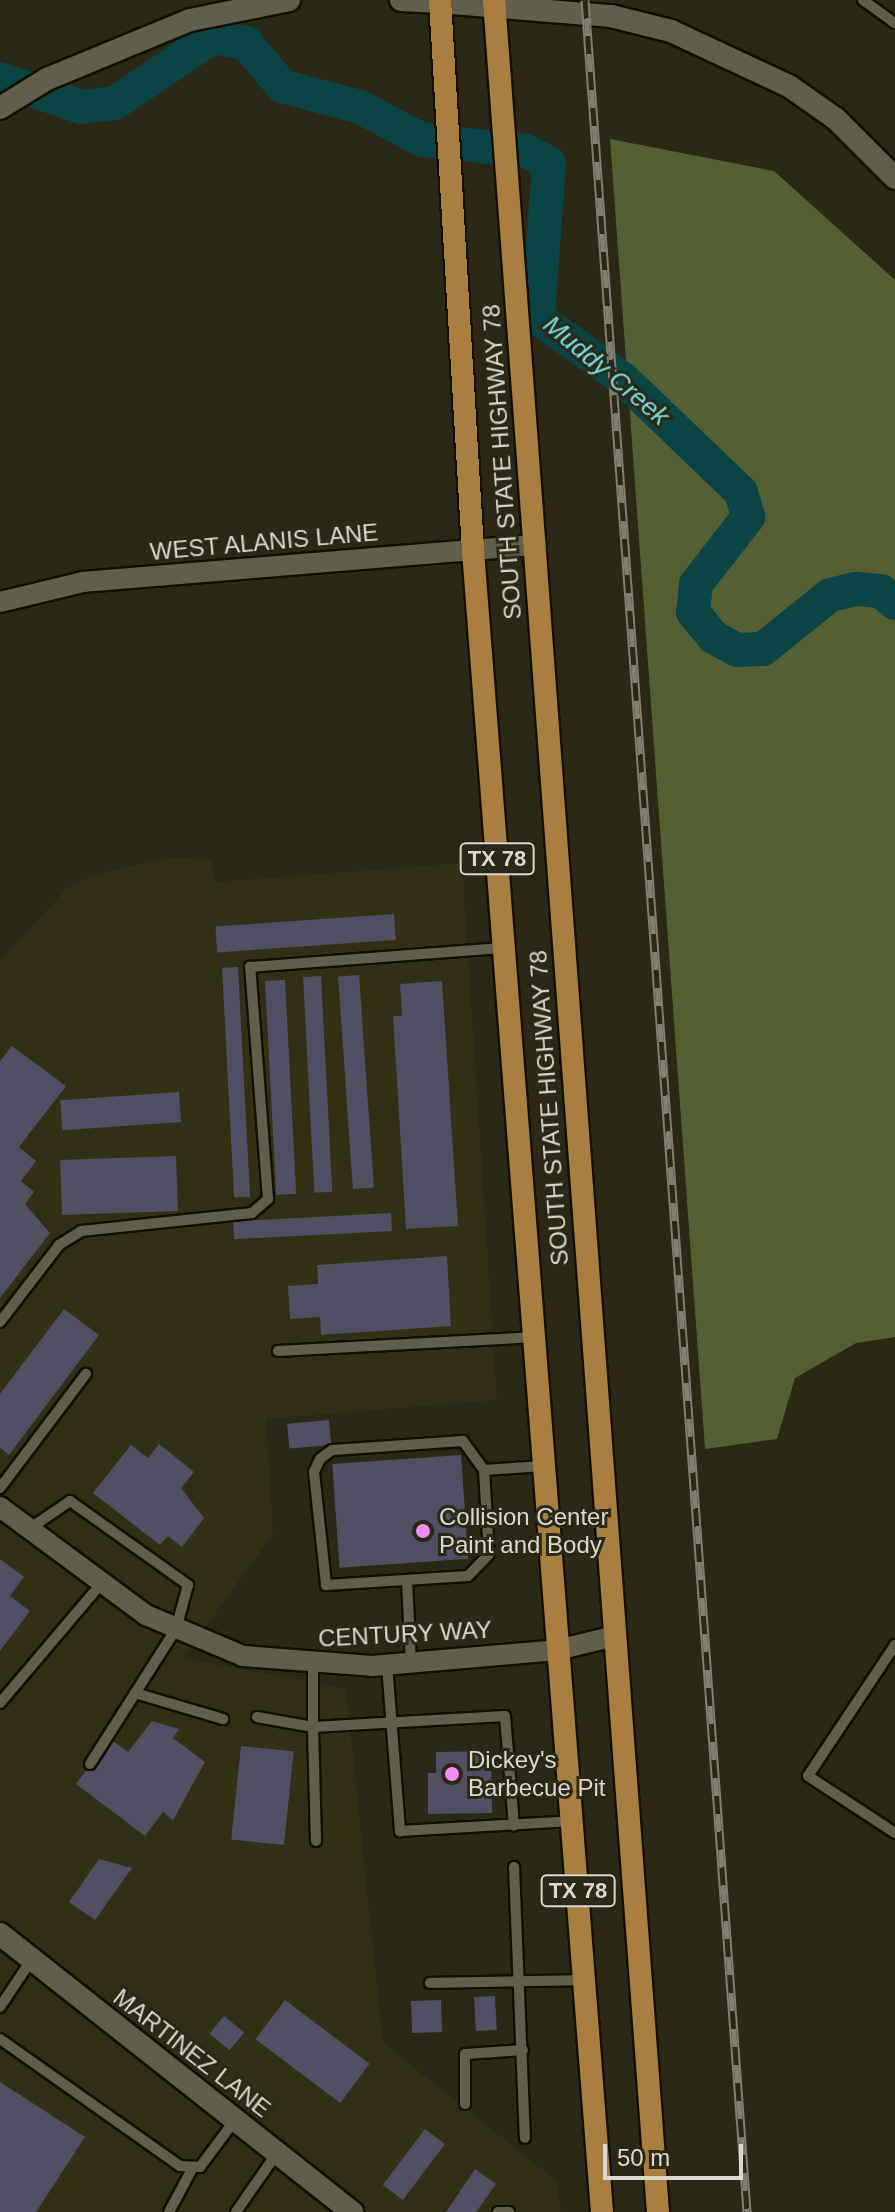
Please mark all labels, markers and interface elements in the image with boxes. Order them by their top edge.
street label: SOUTH STATE HIGHWAY 78 [477,303,527,621]
water label: Muddy Creek [537,309,675,433]
street label: WEST ALANIS LANE [148,518,380,566]
road number: TX 78 [459,841,535,877]
street label: SOUTH STATE HIGHWAY 78 [524,949,574,1267]
place label: Collision Center Paint and Body [439,1503,608,1559]
marker: Collision Center Paint and Body [414,1522,432,1540]
street label: CENTURY WAY [317,1615,493,1653]
place label: Dickey's Barbecue Pit [468,1746,605,1802]
marker: Dickey's Barbecue Pit [443,1765,461,1783]
road number: TX 78 [540,1873,616,1909]
street label: MARTINEZ LANE [108,1983,276,2123]
scale bar [607,2128,747,2178]
text: 50 m [617,2144,670,2171]

